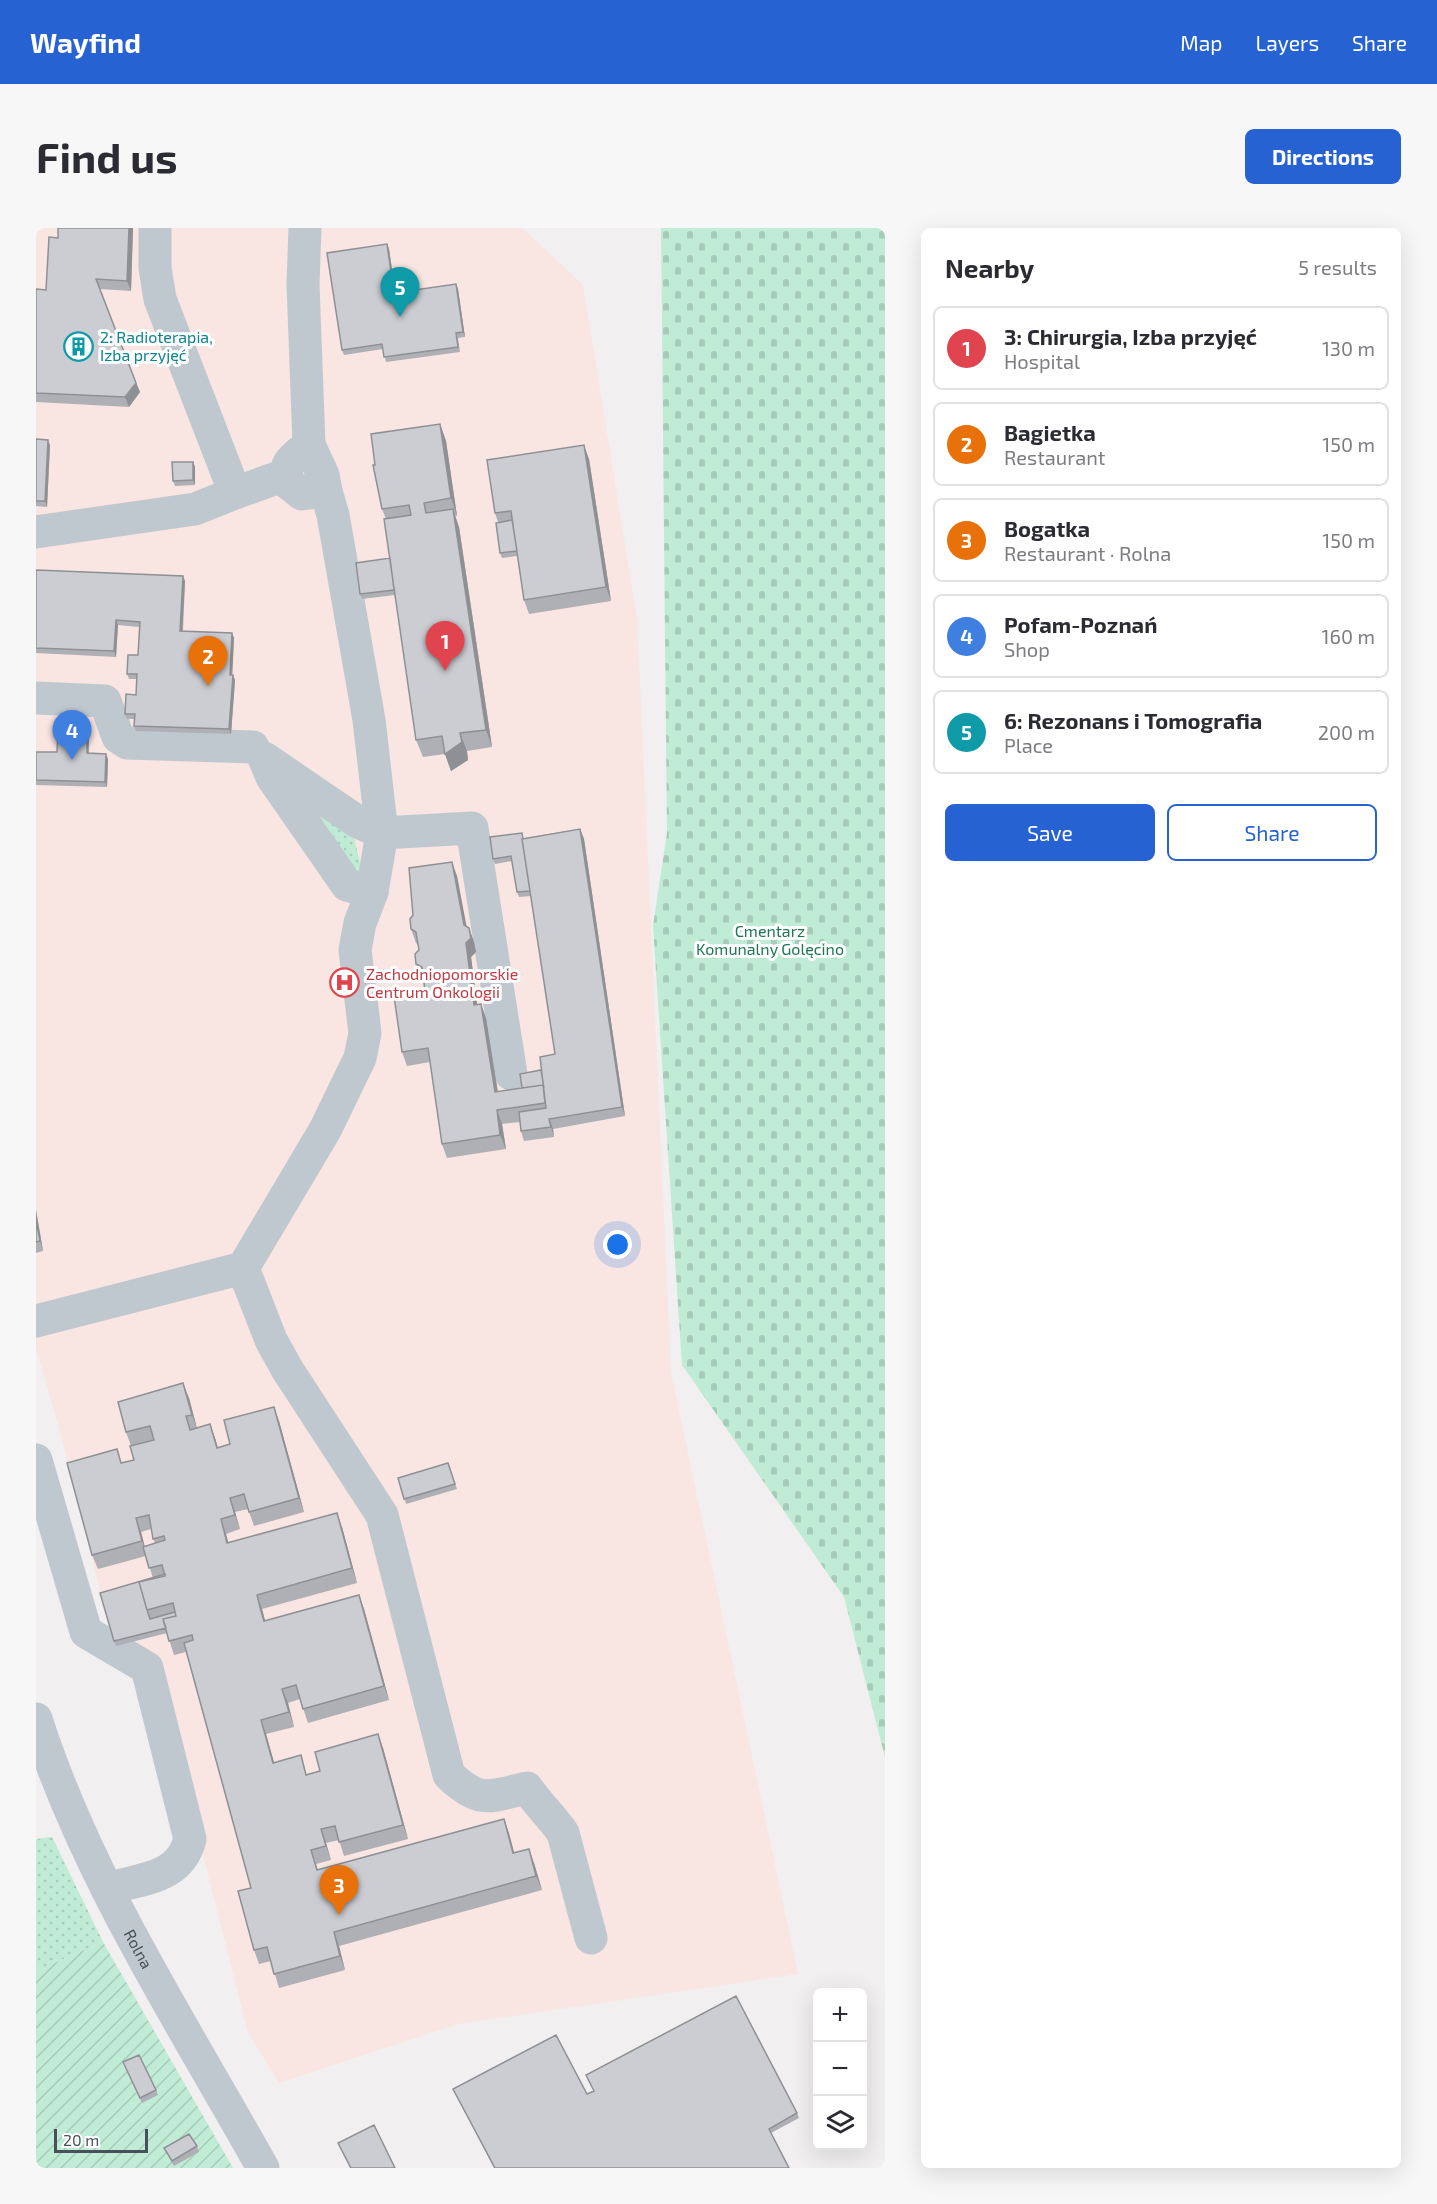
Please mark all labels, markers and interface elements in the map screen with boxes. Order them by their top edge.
text: Wayfind [30,25,141,59]
text: Map [1180,30,1222,55]
text: Layers [1255,30,1319,55]
text: Share [1352,30,1407,55]
button: Directions [1245,129,1401,184]
text: Find us [36,131,178,181]
text: Nearby [945,252,1034,283]
text: 5 results [1298,255,1377,279]
pin: 5 [380,268,420,317]
text: 3: Chirurgia, Izba przyjęć [1004,323,1257,349]
place label: 2: Radioterapia, Izba przyjęć [100,327,213,365]
building icon: 2: Radioterapia, Izba przyjęć [63,330,95,362]
text: 1 [962,336,971,360]
text: 130 m [1322,336,1375,360]
text: Hospital [1004,349,1080,373]
text: Bagietka [1004,419,1096,445]
text: 2 [961,432,972,456]
text: 150 m [1322,432,1375,456]
text: Restaurant [1004,445,1105,469]
text: Bogatka [1004,515,1090,541]
text: 3 [961,528,972,552]
text: 150 m [1322,528,1375,552]
text: Restaurant · Rolna [1004,541,1171,565]
text: Pofam-Poznań [1004,611,1157,637]
pin: 1 [426,622,464,671]
text: 4 [960,624,973,648]
text: 160 m [1322,624,1375,648]
pin: 2 [188,636,228,686]
text: Shop [1004,637,1050,661]
text: 6: Rezonans i Tomografia [1004,707,1262,733]
pin: 4 [52,710,92,760]
text: 5 [961,720,972,744]
text: 200 m [1318,720,1375,744]
text: Place [1004,733,1053,757]
button: Save [945,804,1155,861]
button: Share [1167,804,1377,861]
park label: Cmentarz Komunalny Golęcino [696,921,844,958]
place label: Zachodniopomorskie Centrum Onkologii [366,964,518,1001]
hospital icon: Zachodniopomorskie Centrum Onkologii [329,967,361,999]
your location [603,1230,632,1259]
pin: 3 [320,1866,358,1915]
street label: Rolna [121,1926,157,1972]
map controls [813,1988,867,2150]
button: + [813,1988,867,2042]
button: − [813,2042,867,2096]
button: layers [813,2096,867,2150]
scale bar [54,2126,148,2154]
text: 20 m [63,2130,99,2149]

